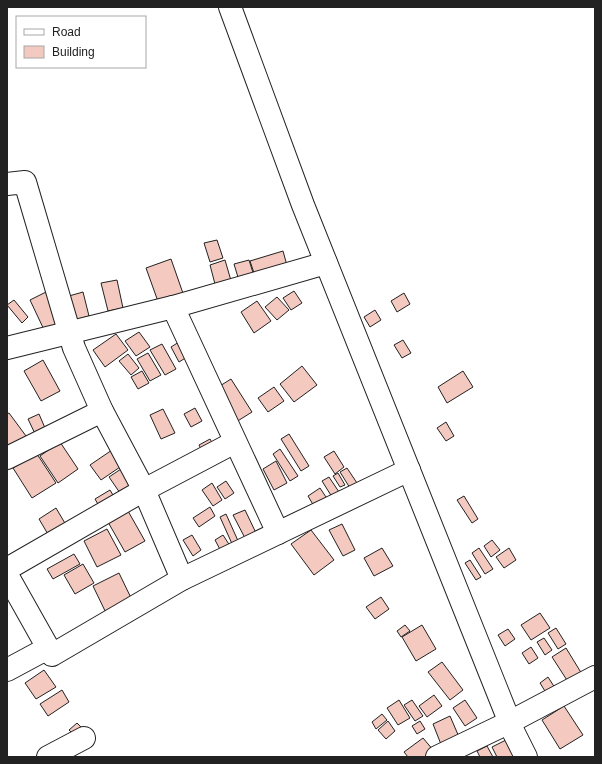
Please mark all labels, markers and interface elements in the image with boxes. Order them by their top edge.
legend [16,16,146,68]
text: Road [52,25,81,39]
text: Building [52,45,95,59]

